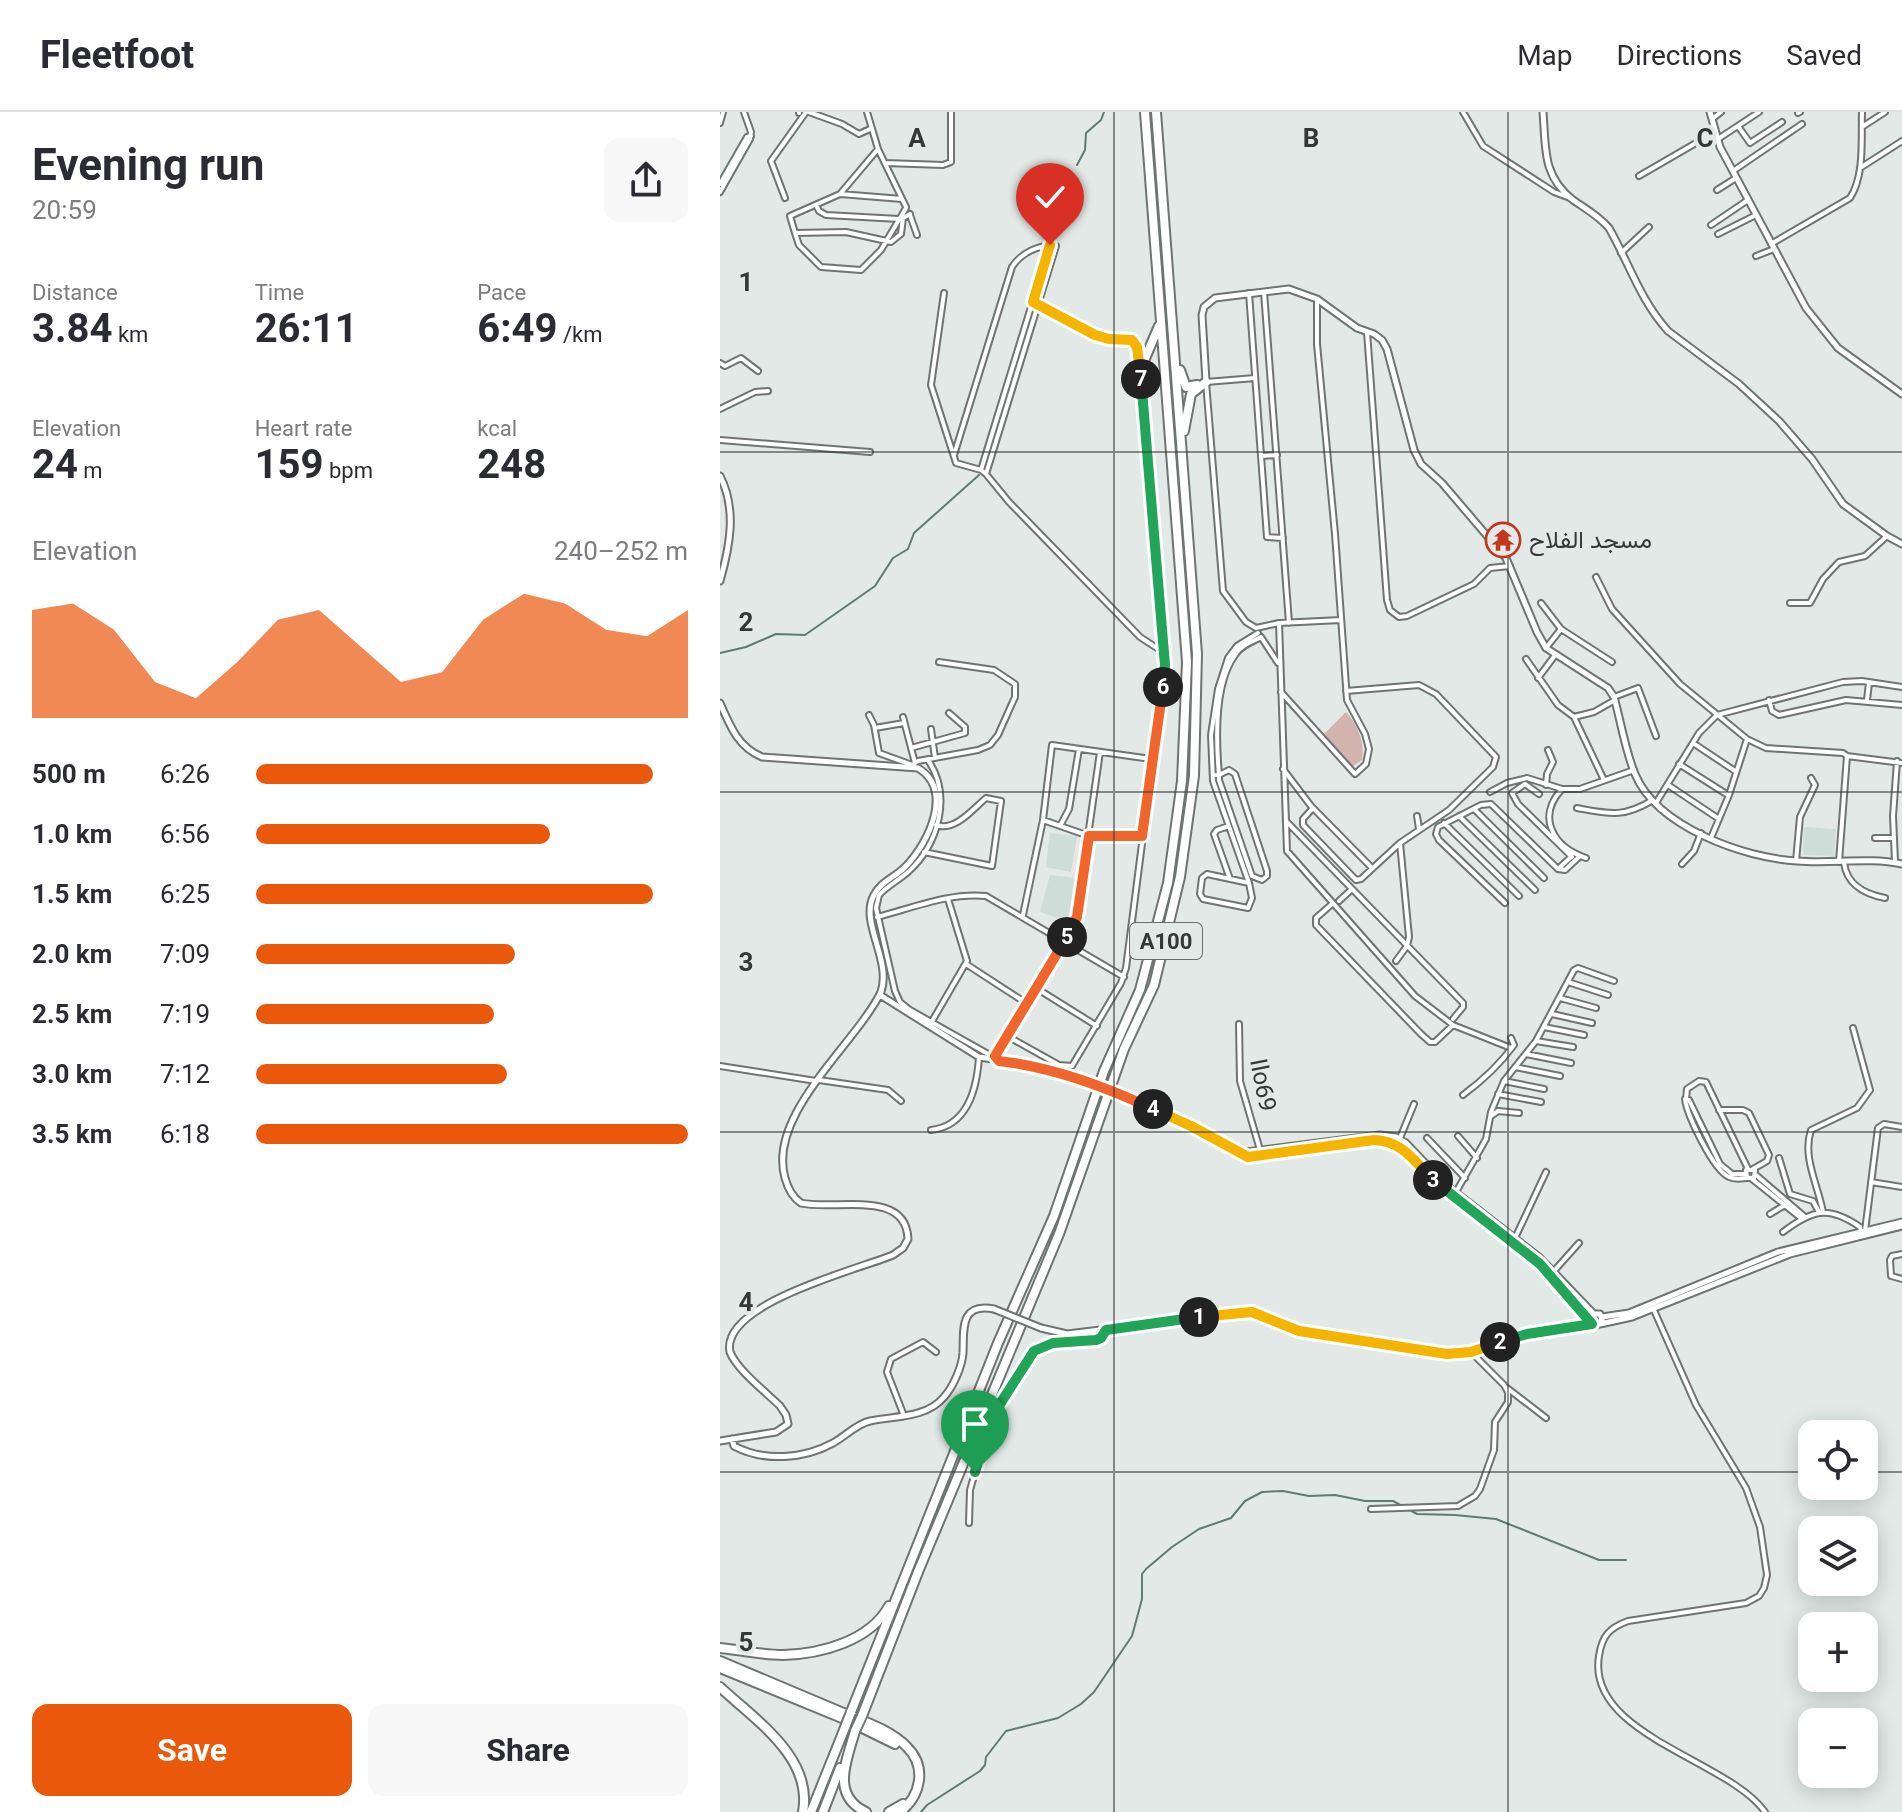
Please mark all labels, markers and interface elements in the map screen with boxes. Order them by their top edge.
text: Fleetfoot [40,33,194,77]
text: Map [1517,39,1573,72]
text: Directions [1617,39,1742,72]
text: Saved [1786,39,1862,72]
text: A [908,123,926,153]
text: B [1303,123,1319,153]
text: C [1696,123,1714,153]
button: share [604,138,688,222]
text: Evening run [32,139,264,191]
pin [1016,163,1084,245]
icon: check [1028,175,1072,219]
text: 20:59 [32,195,97,225]
text: 1 [739,267,753,297]
text: Distance [32,280,118,305]
text: Time [255,280,304,305]
text: Pace [477,280,526,305]
text: 3.84 [32,305,112,352]
text: 26:11 [255,305,358,352]
text: 6:49 [477,305,557,352]
text: km [112,322,148,347]
text: /km [557,322,602,347]
pin: 7 [1121,359,1161,399]
text: 7 [1135,366,1147,391]
text: Elevation [32,416,121,441]
text: Heart rate [255,416,353,441]
text: kcal [477,416,517,441]
text: 24 [32,441,78,488]
text: 159 [255,441,324,488]
text: 248 [477,441,546,488]
text: m [78,458,103,483]
text: bpm [324,458,373,483]
temple icon: مسجد الفلاح [1484,521,1522,559]
place label: مسجد الفلاح [1529,526,1652,556]
text: Elevation [32,536,137,566]
text: 240–252 m [554,536,688,566]
text: 2 [739,607,753,637]
pin: 6 [1143,667,1183,707]
text: 6 [1157,674,1169,699]
text: 500 m [32,759,106,789]
text: 6:26 [160,759,210,789]
text: 1.0 km [32,819,112,849]
text: 6:56 [160,819,210,849]
text: 1.5 km [32,879,112,909]
text: 6:25 [160,879,210,909]
pin: 5 [1047,917,1087,957]
road number: A100 [1130,923,1202,959]
text: 5 [1061,924,1073,949]
text: 2.0 km [32,939,112,969]
text: 7:09 [160,939,210,969]
text: 3 [739,947,753,977]
text: 2.5 km [32,999,112,1029]
text: 7:19 [160,999,210,1029]
street label: Ilo69 [1244,1056,1282,1114]
text: 3.0 km [32,1059,112,1089]
text: 7:12 [160,1059,210,1089]
pin: 4 [1133,1089,1173,1129]
text: 4 [1147,1096,1159,1121]
text: 3.5 km [32,1119,112,1149]
text: 6:18 [160,1119,210,1149]
pin: 3 [1413,1160,1453,1200]
text: 3 [1427,1167,1439,1192]
text: 4 [739,1287,754,1317]
pin: 1 [1179,1297,1219,1337]
text: 1 [1193,1304,1205,1329]
pin: 2 [1480,1322,1520,1362]
text: 2 [1494,1329,1506,1354]
pin [941,1390,1009,1472]
icon: arrive [953,1402,997,1446]
map controls [1798,1420,1878,1788]
button: locate [1798,1420,1878,1500]
button: layers [1798,1516,1878,1596]
button: + [1798,1612,1878,1692]
text: 5 [739,1627,753,1657]
button: Save [32,1704,352,1796]
button: Share [368,1704,688,1796]
button: − [1798,1708,1878,1788]

